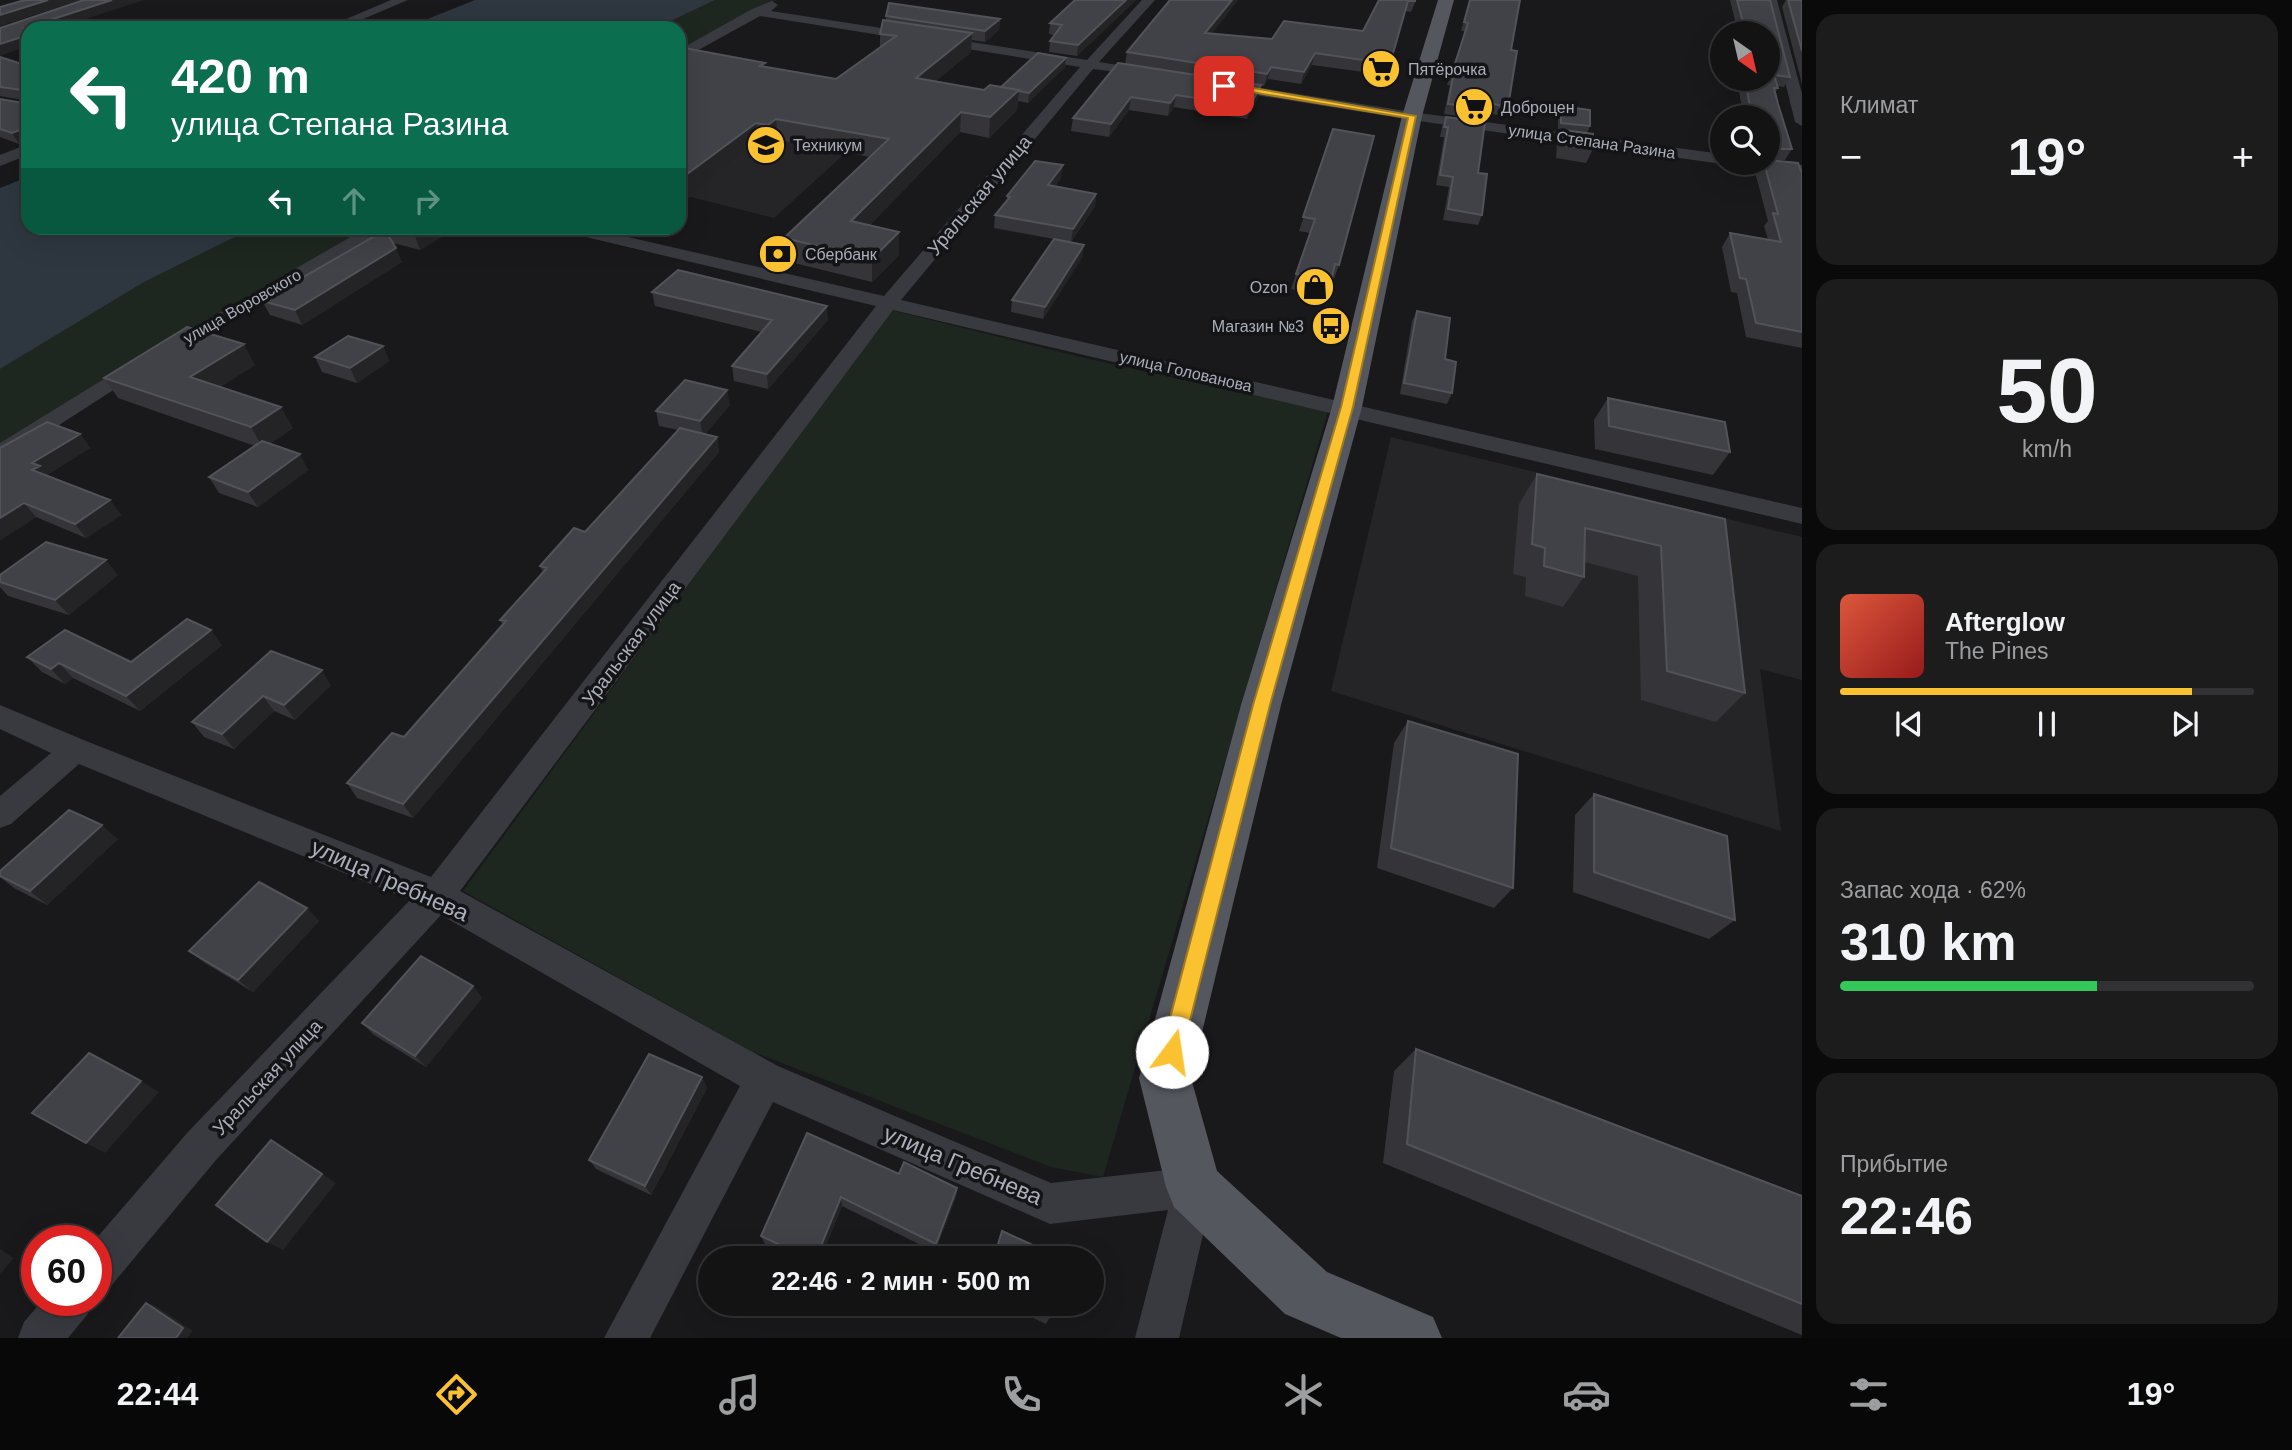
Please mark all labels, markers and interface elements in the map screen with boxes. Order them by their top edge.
north arrow [1710,21,1780,91]
map controls [1710,21,1780,175]
supermarket icon: Пятёрочка [1360,48,1402,90]
icon: left [56,49,147,140]
text: 420 m [171,49,310,103]
pin [1194,56,1254,116]
place label: Пятёрочка [1408,61,1487,78]
icon: arrive [1205,67,1243,105]
supermarket icon: Доброцен [1453,86,1495,128]
text: Климат [1840,92,1918,118]
place label: Доброцен [1501,99,1575,116]
button: search [1710,105,1780,175]
text: улица Степана Разина [171,106,508,142]
street label: улица Степана Разина [1507,121,1677,162]
school or university icon: Техникум [745,124,787,166]
text: 19° [2008,128,2086,186]
street label: Уральская улица [923,131,1036,260]
text: − [1840,136,1862,178]
text: + [2232,136,2254,178]
place label: Техникум [793,137,862,154]
icon: left [262,182,300,220]
icon: ahead [335,182,373,220]
icon: right [408,182,446,220]
bank icon: Сбербанк [757,233,799,275]
place label: Сбербанк [805,246,878,263]
street label: улица Воровского [181,266,304,347]
shop icon: Ozon [1294,266,1336,308]
place label: Ozon [1250,279,1288,296]
bus stop icon: Магазин №3 [1310,305,1352,347]
place label: Магазин №3 [1212,318,1304,335]
text: 50 [1996,340,2098,441]
street label: улица Голованова [1118,348,1254,395]
text: km/h [2022,436,2072,462]
street label: Уральская улица [578,577,685,709]
text: Afterglow [1945,607,2065,637]
text: The Pines [1945,638,2049,664]
icon: previous [1890,705,1928,743]
icon: pause [2028,705,2066,743]
icon: next [2166,705,2204,743]
street label: улица Гребнева [307,834,473,926]
text: Запас хода · 62% [1840,877,2026,903]
text: 310 km [1840,913,2016,971]
street label: Уральская улица [209,1015,326,1139]
position arrow [1135,1015,1209,1089]
street label: улица Гребнева [880,1120,1046,1210]
text: Прибытие [1840,1151,1948,1177]
text: 22:46 [1840,1187,1973,1245]
speed limit sign: 60 [21,1225,112,1316]
text: 22:46 · 2 мин · 500 m [771,1266,1031,1296]
icon: directions [432,1370,481,1419]
icon: music [715,1370,764,1419]
icon: phone [997,1370,1046,1419]
icon: climate [1279,1370,1328,1419]
icon: car [1562,1370,1611,1419]
icon: filters [1844,1370,1893,1419]
text: 22:44 [117,1376,199,1412]
text: 19° [2127,1376,2175,1412]

